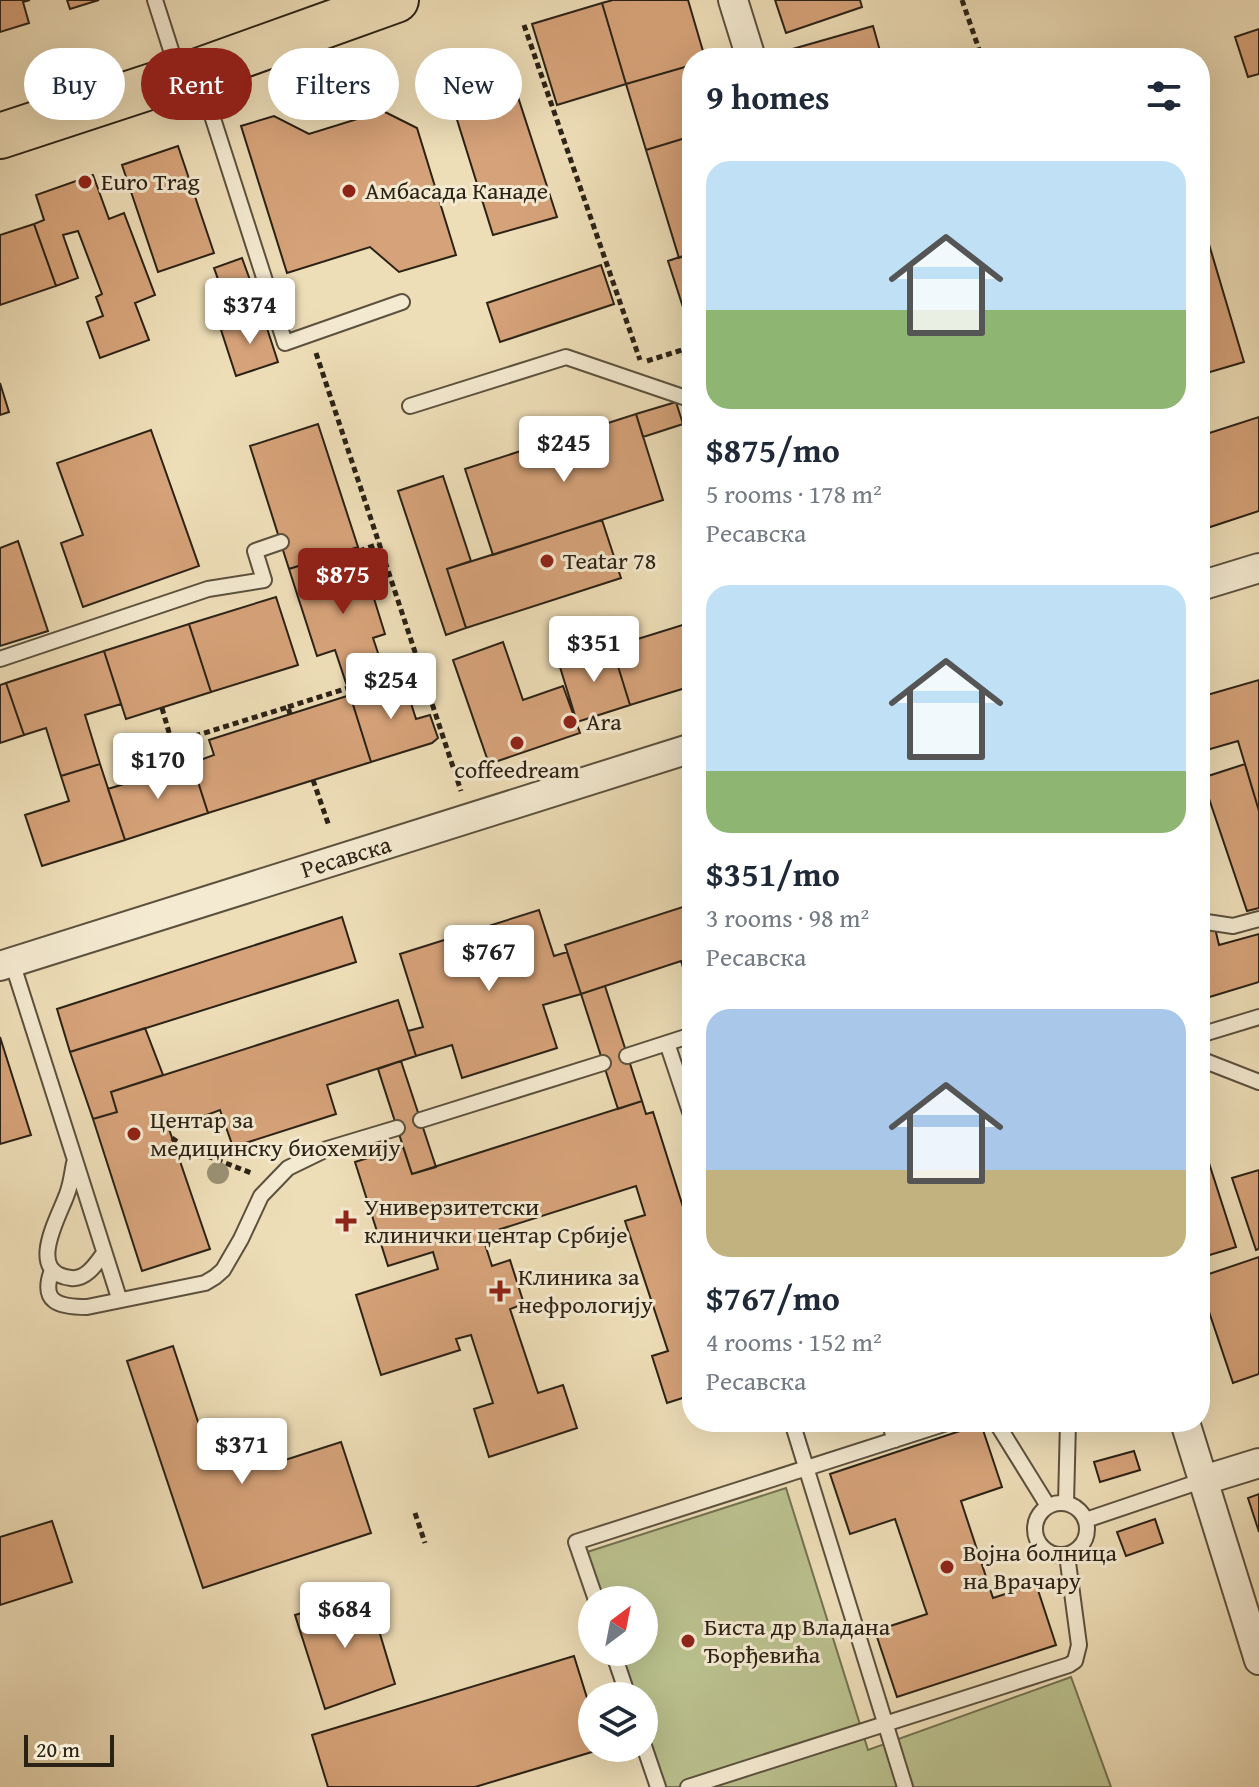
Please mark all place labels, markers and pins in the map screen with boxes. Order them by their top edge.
place label: Euro Trag [101,164,200,199]
marker: Euro Trag [76,173,94,191]
place label: Амбасада Канаде [365,173,548,208]
marker: Амбасада Канаде [340,182,358,200]
pin: $374 [203,278,297,346]
pin: $245 [517,416,611,484]
place label: Teatar 78 [563,543,656,578]
pin: $875 [296,548,390,616]
marker: Teatar 78 [538,552,556,570]
pin: $351 [547,616,641,684]
pin: $254 [344,653,438,721]
place label: Ara [586,704,622,739]
marker: Ara [561,713,579,731]
pin: $170 [111,733,205,801]
marker: coffeedream [508,734,526,752]
place label: coffeedream [454,752,580,787]
pin: $767 [442,925,536,993]
place label: Центар за медицинску биохемију [150,1102,401,1165]
marker: Центар за медицинску биохемију [125,1125,143,1143]
place label: Универзитетски клинички центар Србије [364,1189,628,1252]
marker: Универзитетски клинички центар Србије [335,1210,357,1232]
place label: Клиника за нефрологију [518,1259,653,1322]
marker: Клиника за нефрологију [489,1280,511,1302]
pin: $371 [195,1418,289,1486]
place label: Војна болница на Врачару [963,1535,1118,1598]
marker: Војна болница на Врачару [938,1558,956,1576]
pin: $684 [298,1582,392,1650]
place label: Биста др Владана Ђорђевића [704,1609,891,1672]
marker: Биста др Владана Ђорђевића [679,1632,697,1650]

